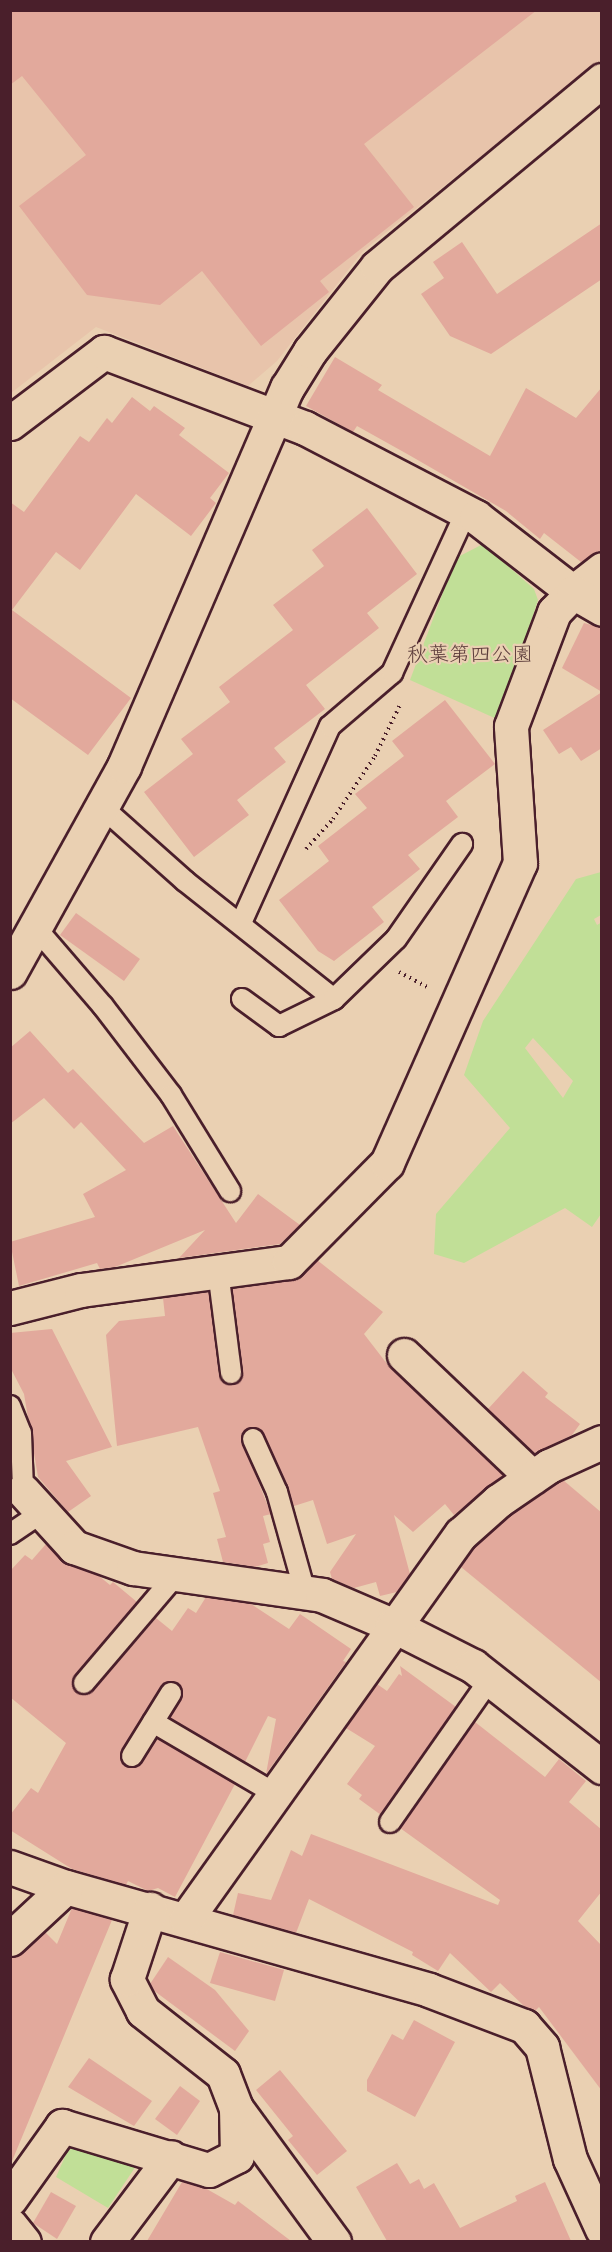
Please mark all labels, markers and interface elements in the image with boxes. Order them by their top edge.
park label: 秋葉第四公園 [407,641,533,667]

